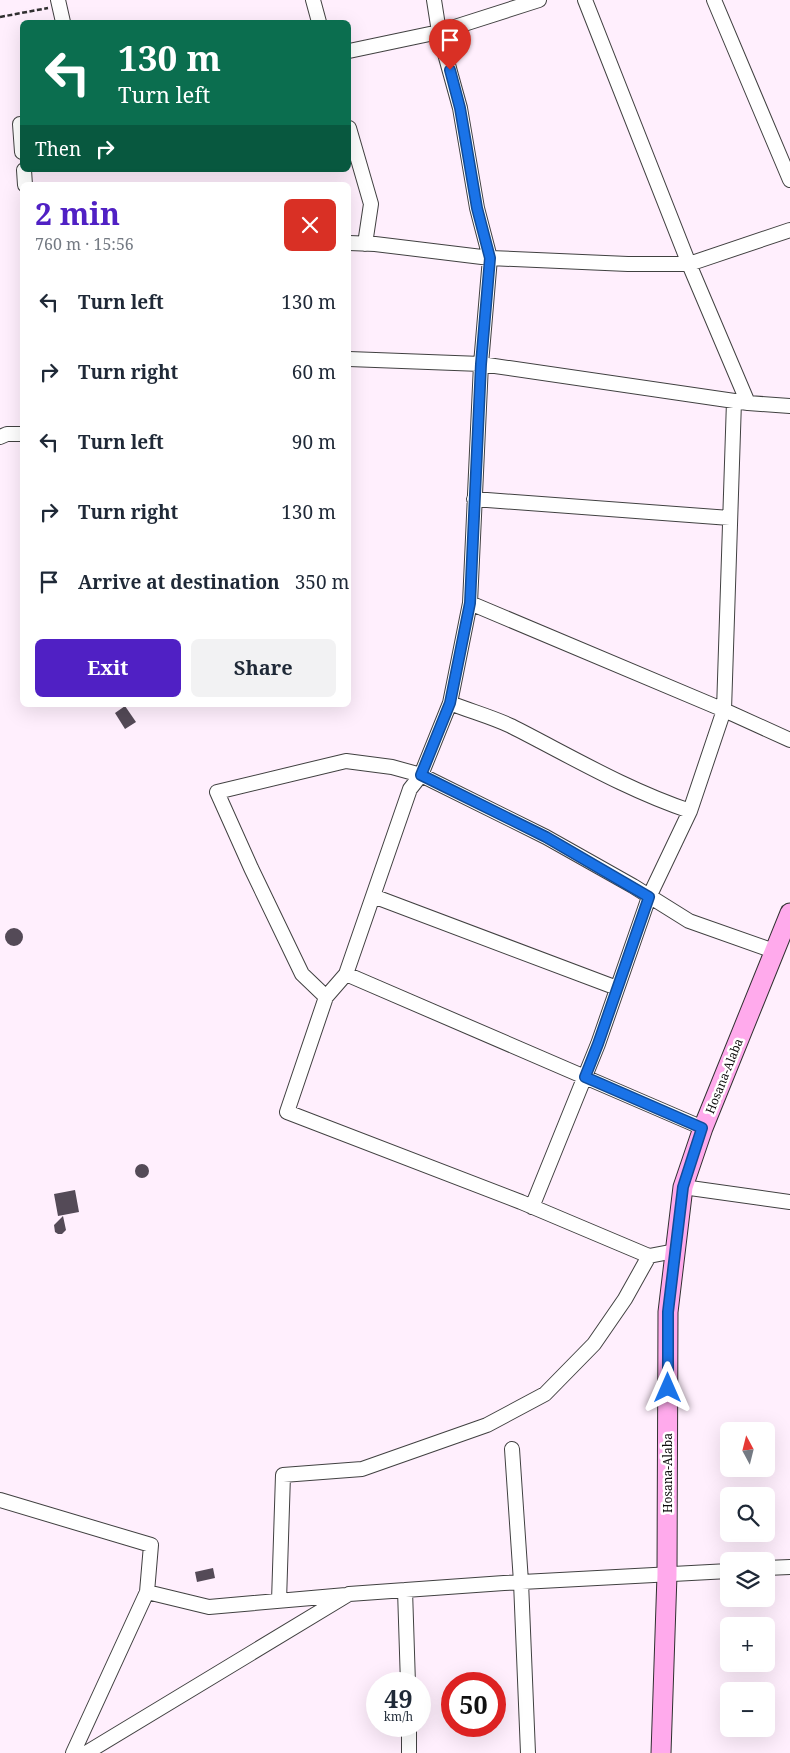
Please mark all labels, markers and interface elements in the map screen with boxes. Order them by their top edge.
pin [429,19,471,70]
icon: arrive [436,26,464,54]
text: 130 m [118,34,221,81]
icon: left [35,40,100,105]
text: Turn left [118,79,210,109]
icon: right [91,135,119,163]
text: Then [35,136,81,162]
text: 2 min [35,193,120,234]
button: close [284,199,336,251]
text: 760 m · 15:56 [35,233,134,255]
icon: left [35,288,63,316]
text: Turn left [78,289,164,315]
text: 130 m [281,289,336,315]
icon: right [35,358,63,386]
text: Turn right [78,359,178,385]
text: 60 m [292,359,336,385]
icon: left [35,428,63,456]
text: Turn left [78,429,164,455]
text: 90 m [292,429,336,455]
icon: right [35,498,63,526]
text: Turn right [78,499,178,525]
text: 130 m [281,499,336,525]
icon: arrive [35,568,63,596]
text: Arrive at destination [78,569,280,595]
text: 350 m [295,569,350,595]
button: Exit [35,639,181,697]
button: Share [191,639,336,697]
street label: Hosana-Alaba [701,1036,747,1116]
position arrow [641,1361,693,1413]
north arrow [720,1422,775,1478]
map controls [720,1422,775,1737]
street label: Hosana-Alaba [659,1433,676,1513]
button: search [720,1487,775,1542]
button: layers [720,1552,775,1607]
button: + [720,1617,775,1672]
speed limit sign: 50 [441,1672,506,1737]
text: 49 [384,1681,413,1715]
button: − [720,1682,775,1737]
text: km/h [384,1708,413,1725]

